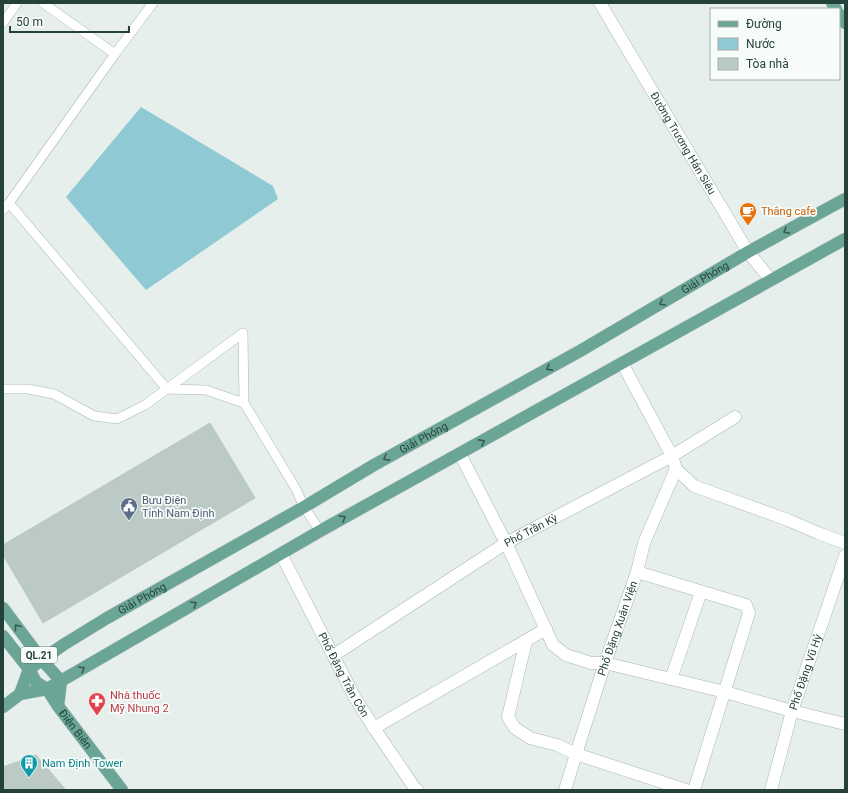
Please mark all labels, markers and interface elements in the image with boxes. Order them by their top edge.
scale bar [10,8,129,34]
legend [710,8,840,80]
text: 50 m [16,15,43,29]
text: Đường [746,17,782,31]
text: Nước [746,37,775,51]
text: Tòa nhà [746,57,789,71]
street label: Đường Trương Hán Siêu [648,89,719,197]
cafe icon: Thắng cafe [738,201,758,226]
place label: Thắng cafe [761,205,816,218]
one-way arrow [783,227,791,234]
street label: Giải Phóng [679,258,731,296]
one-way arrow [659,299,666,306]
one-way arrow [546,363,553,371]
street label: Giải Phóng [397,419,450,456]
one-way arrow [477,439,485,446]
one-way arrow [383,454,391,461]
place label: Bưu Điện Tỉnh Nam Định [142,494,215,520]
public building icon: Bưu Điện Tỉnh Nam Định [119,496,139,521]
street label: Phố Trần Kỳ [502,510,560,549]
one-way arrow [339,516,346,523]
street label: Phố Đặng Xuân Viện [595,579,640,677]
street label: Giải Phóng [116,580,168,617]
one-way arrow [190,601,197,608]
one-way arrow [15,624,22,631]
street label: Phố Đặng Trần Côn [316,630,372,719]
street label: Phố Đặng Vũ Hỷ [786,632,825,712]
road number: QL.21 [21,647,57,663]
one-way arrow [78,666,85,673]
place label: Nhà thuốc Mỹ Nhung 2 [110,689,169,715]
pharmacy icon: Nhà thuốc Mỹ Nhung 2 [87,691,107,716]
street label: Điện Biên [56,707,95,751]
building icon: Nam Định Tower [19,753,39,778]
place label: Nam Định Tower [42,757,123,770]

